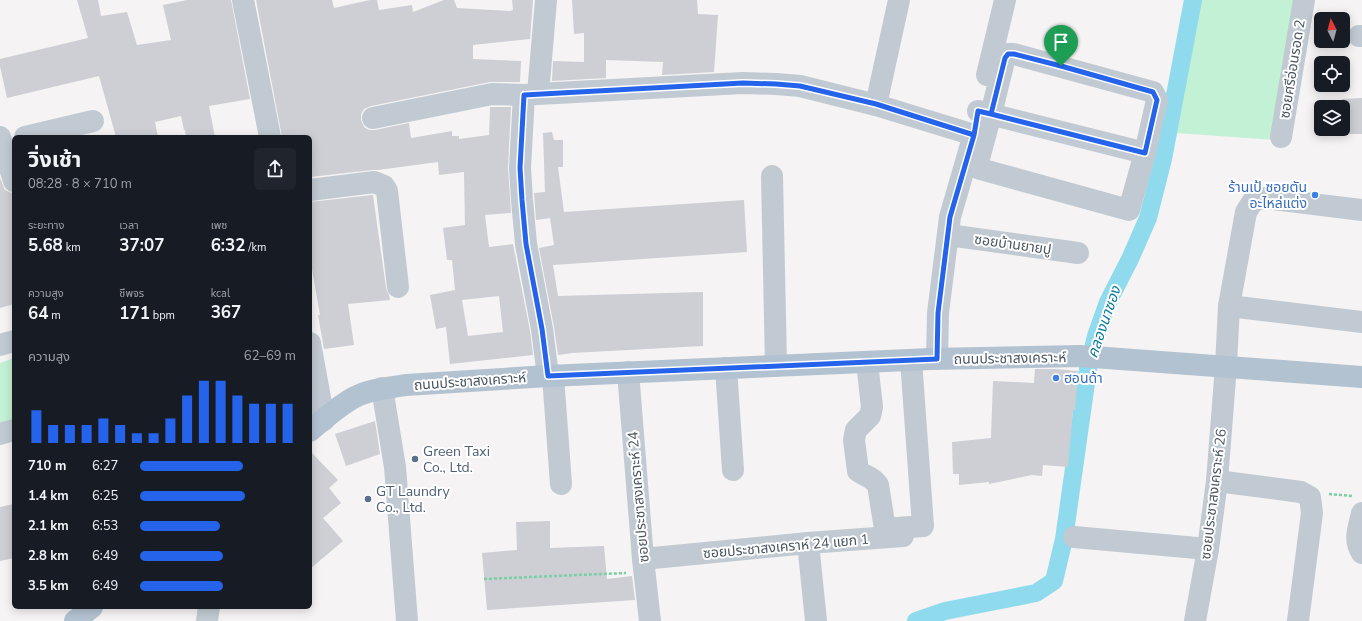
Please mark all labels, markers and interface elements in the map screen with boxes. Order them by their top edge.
north arrow [1314,12,1350,48]
map controls [1314,12,1350,136]
street label: ซอยศรีอ่อนรอด 2 [1275,18,1310,120]
pin [1044,25,1078,66]
icon: arrive [1050,31,1072,53]
button: locate [1314,56,1350,92]
button: layers [1314,100,1350,136]
text: วิ่งเช้า [28,145,81,175]
button: share [254,148,296,190]
text: 08:28 · 8 × 710 m [28,175,132,193]
place label: ร้านเป้ ซอยตัน อะไหล่แต่ง [1228,178,1307,213]
marker: ร้านเป้ ซอยตัน อะไหล่แต่ง [1310,190,1320,200]
text: ระยะทาง [28,218,64,233]
text: เวลา [119,218,139,233]
text: เพซ [211,218,227,233]
street label: ซอยบ้านยายปู [973,230,1053,259]
text: 5.68 [28,234,63,257]
text: 37:07 [119,234,164,257]
text: 6:32 [211,234,245,257]
text: km [63,240,81,255]
text: /km [245,240,266,255]
water label: คลองนาซอง [1082,283,1126,361]
text: ความสูง [28,286,64,301]
text: ชีพจร [119,286,144,301]
text: kcal [211,286,230,301]
text: 367 [211,301,241,324]
text: 64 [28,302,48,325]
text: 171 [119,302,150,325]
text: m [48,308,61,323]
text: bpm [150,308,175,323]
text: 62–69 m [244,347,296,365]
text: ความสูง [28,348,70,366]
street label: ถนนประชาสงเคราะห์ [954,348,1067,369]
street label: ถนนประชาสงเคราะห์ [413,368,527,395]
place label: ฮอนด้า [1064,369,1103,388]
marker: ฮอนด้า [1051,373,1061,383]
street label: ซอยประชาสงเคราะห์ 26 [1196,428,1231,560]
street label: ซอยประชาสงเคราะห์ 24 [623,431,654,563]
place label: Green Taxi Co., Ltd. [423,442,490,477]
marker: Green Taxi Co., Ltd. [410,454,420,464]
text: 710 m [28,457,66,475]
text: 6:27 [92,457,118,475]
place label: GT Laundry Co., Ltd. [376,482,450,517]
text: 1.4 km [28,487,69,505]
text: 6:25 [92,487,118,505]
marker: GT Laundry Co., Ltd. [363,494,373,504]
text: 2.1 km [28,517,69,535]
text: 6:53 [92,517,118,535]
street label: ซอยประชาสงเคราห์ 24 แยก 1 [702,530,870,563]
text: 2.8 km [28,547,69,565]
text: 6:49 [92,547,118,565]
text: 3.5 km [28,577,69,595]
text: 6:49 [92,577,118,595]

